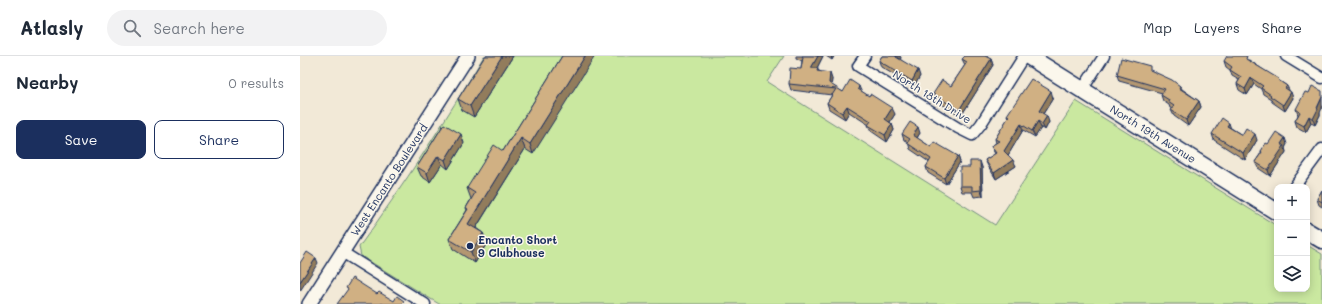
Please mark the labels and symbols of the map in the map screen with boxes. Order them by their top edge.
street label: North 18th Drive [890,66,975,127]
street label: North 19th Avenue [1107,101,1199,166]
street label: West Encanto Boulevard [347,121,431,239]
place label: Encanto Short 9 Clubhouse [478,232,557,260]
marker: Encanto Short 9 Clubhouse [465,241,475,251]

